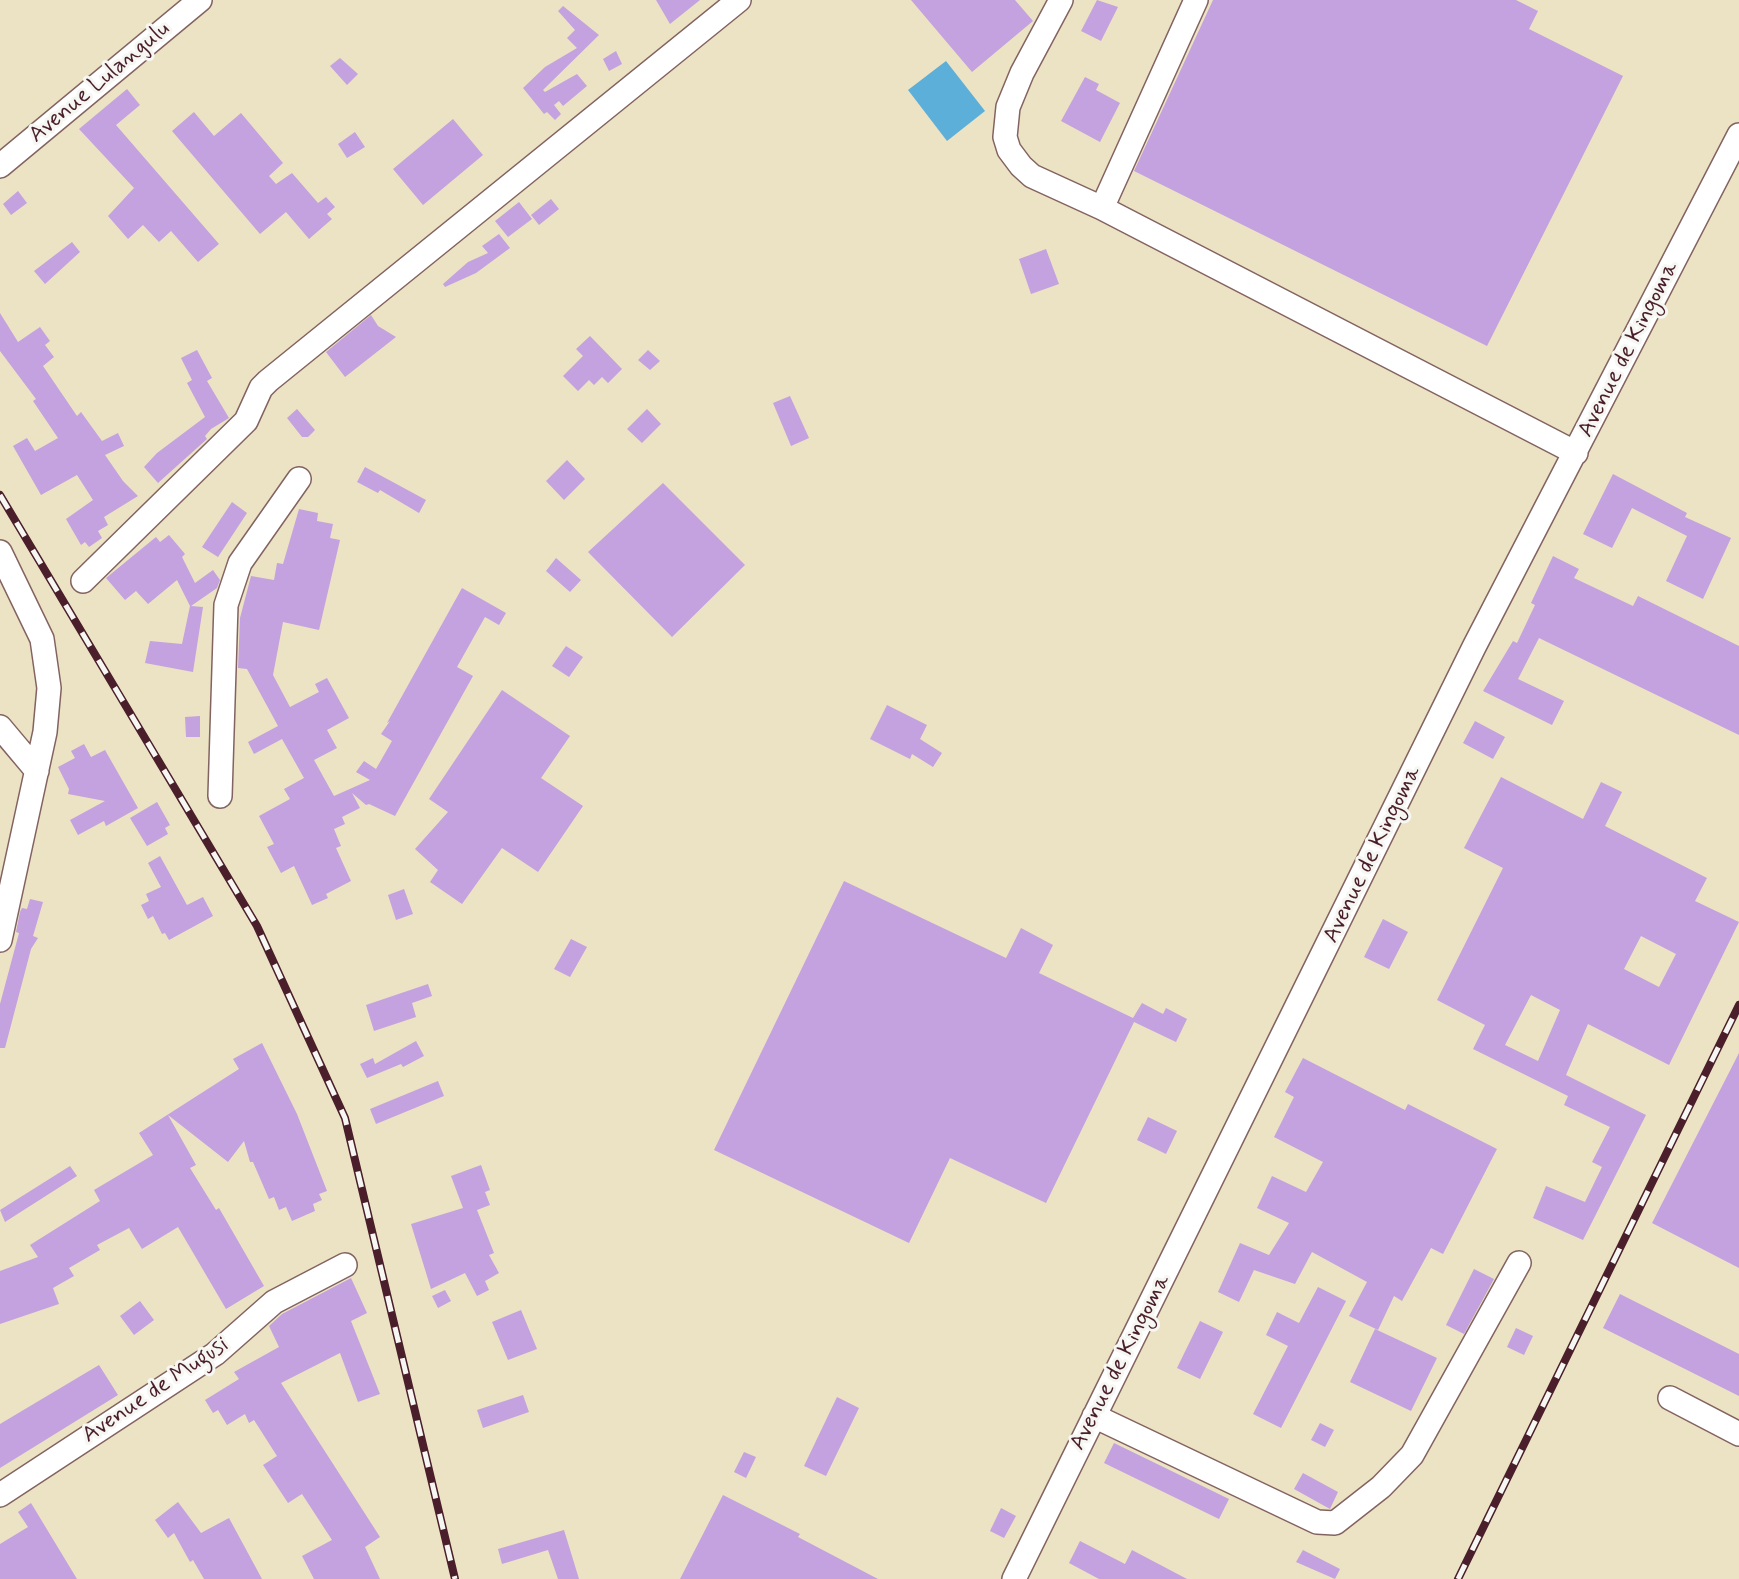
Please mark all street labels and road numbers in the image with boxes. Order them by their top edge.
street label: Avenue Lulangulu [24,16,176,150]
street label: Avenue de Kingoma [1573,258,1685,442]
street label: Avenue de Kingoma [1318,762,1428,948]
street label: Avenue de Kingoma [1065,1271,1177,1455]
street label: Avenue de Mugusi [78,1332,234,1450]

